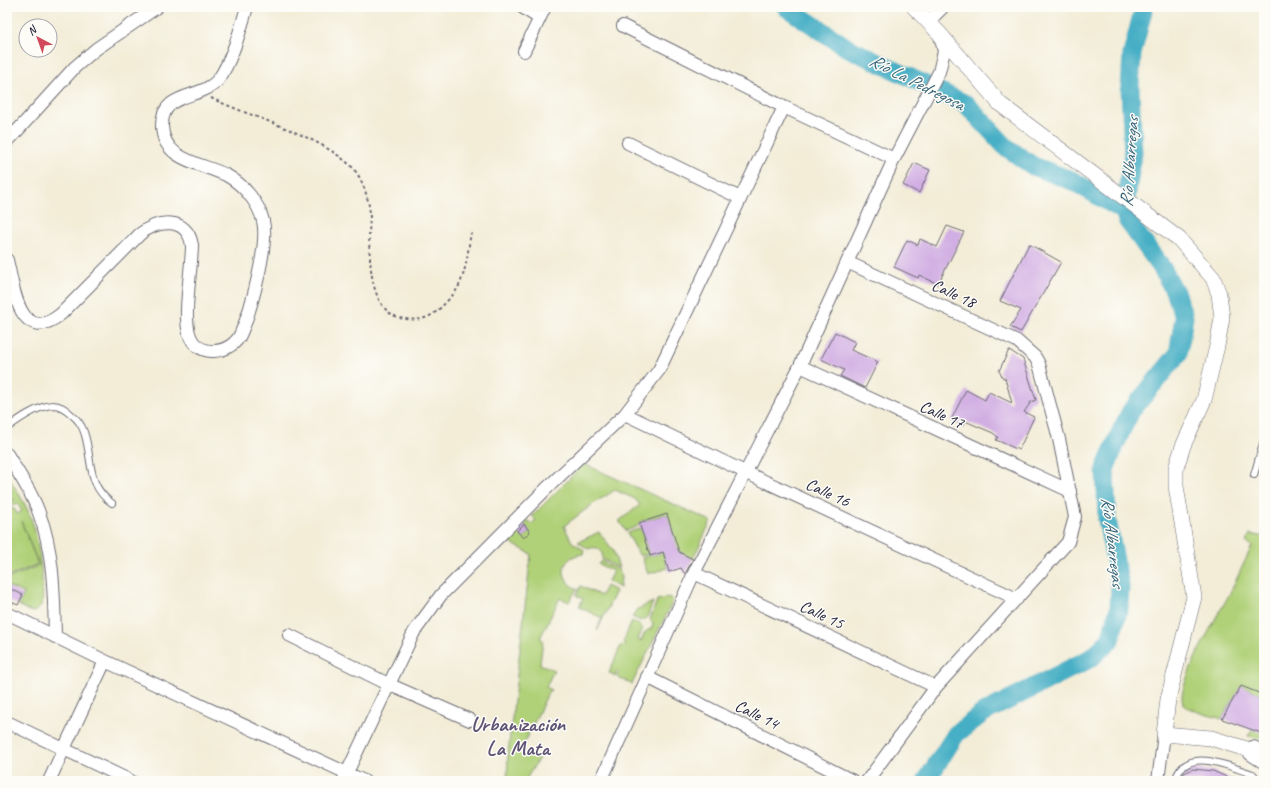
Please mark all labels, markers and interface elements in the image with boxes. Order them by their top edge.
north arrow [18,18,58,58]
text: N [24,22,40,38]
water label: Río La Pedregosa [866,49,970,116]
water label: Río Albarregas [1115,113,1143,208]
street label: Calle 18 [928,274,981,314]
street label: Calle 17 [916,395,968,434]
street label: Calle 16 [802,473,854,512]
water label: Río Albarregas [1097,496,1130,591]
street label: Calle 15 [796,595,848,634]
street label: Calle 14 [731,695,784,735]
district label: Urbanización La Mata [471,711,567,761]

